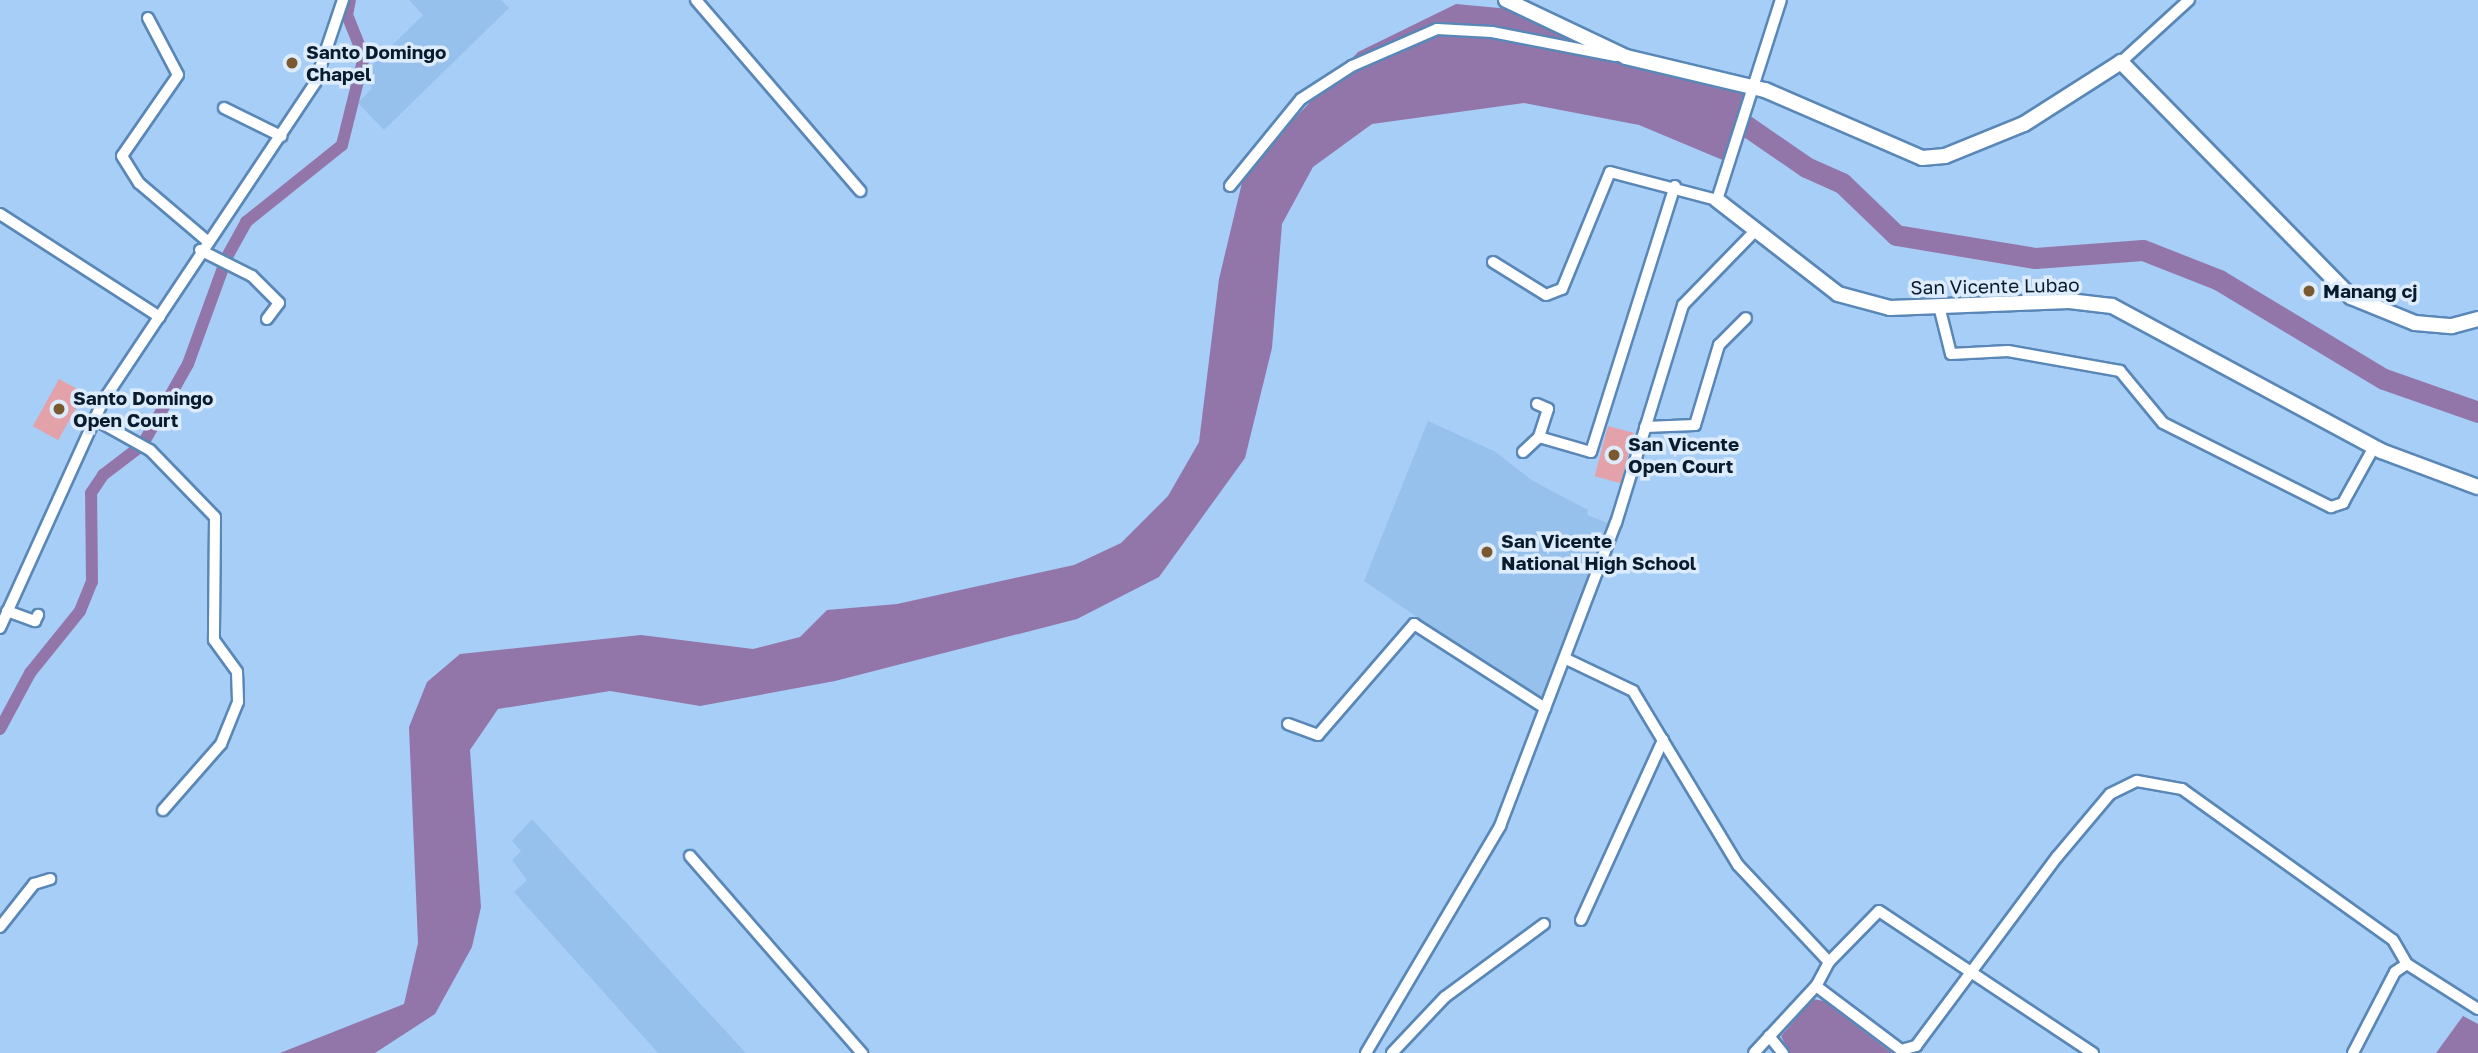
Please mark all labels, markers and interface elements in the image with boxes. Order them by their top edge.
place label: Santo Domingo Chapel [306,41,446,85]
marker: Santo Domingo Chapel [284,55,300,71]
street label: San Vicente Lubao [1910,273,2080,299]
place label: Manang cj [2323,280,2418,302]
marker: Manang cj [2301,283,2317,299]
place label: Santo Domingo Open Court [73,387,213,431]
marker: Santo Domingo Open Court [51,401,67,417]
place label: San Vicente Open Court [1628,433,1739,477]
marker: San Vicente Open Court [1606,447,1622,463]
place label: San Vicente National High School [1501,530,1696,574]
marker: San Vicente National High School [1479,544,1495,560]

